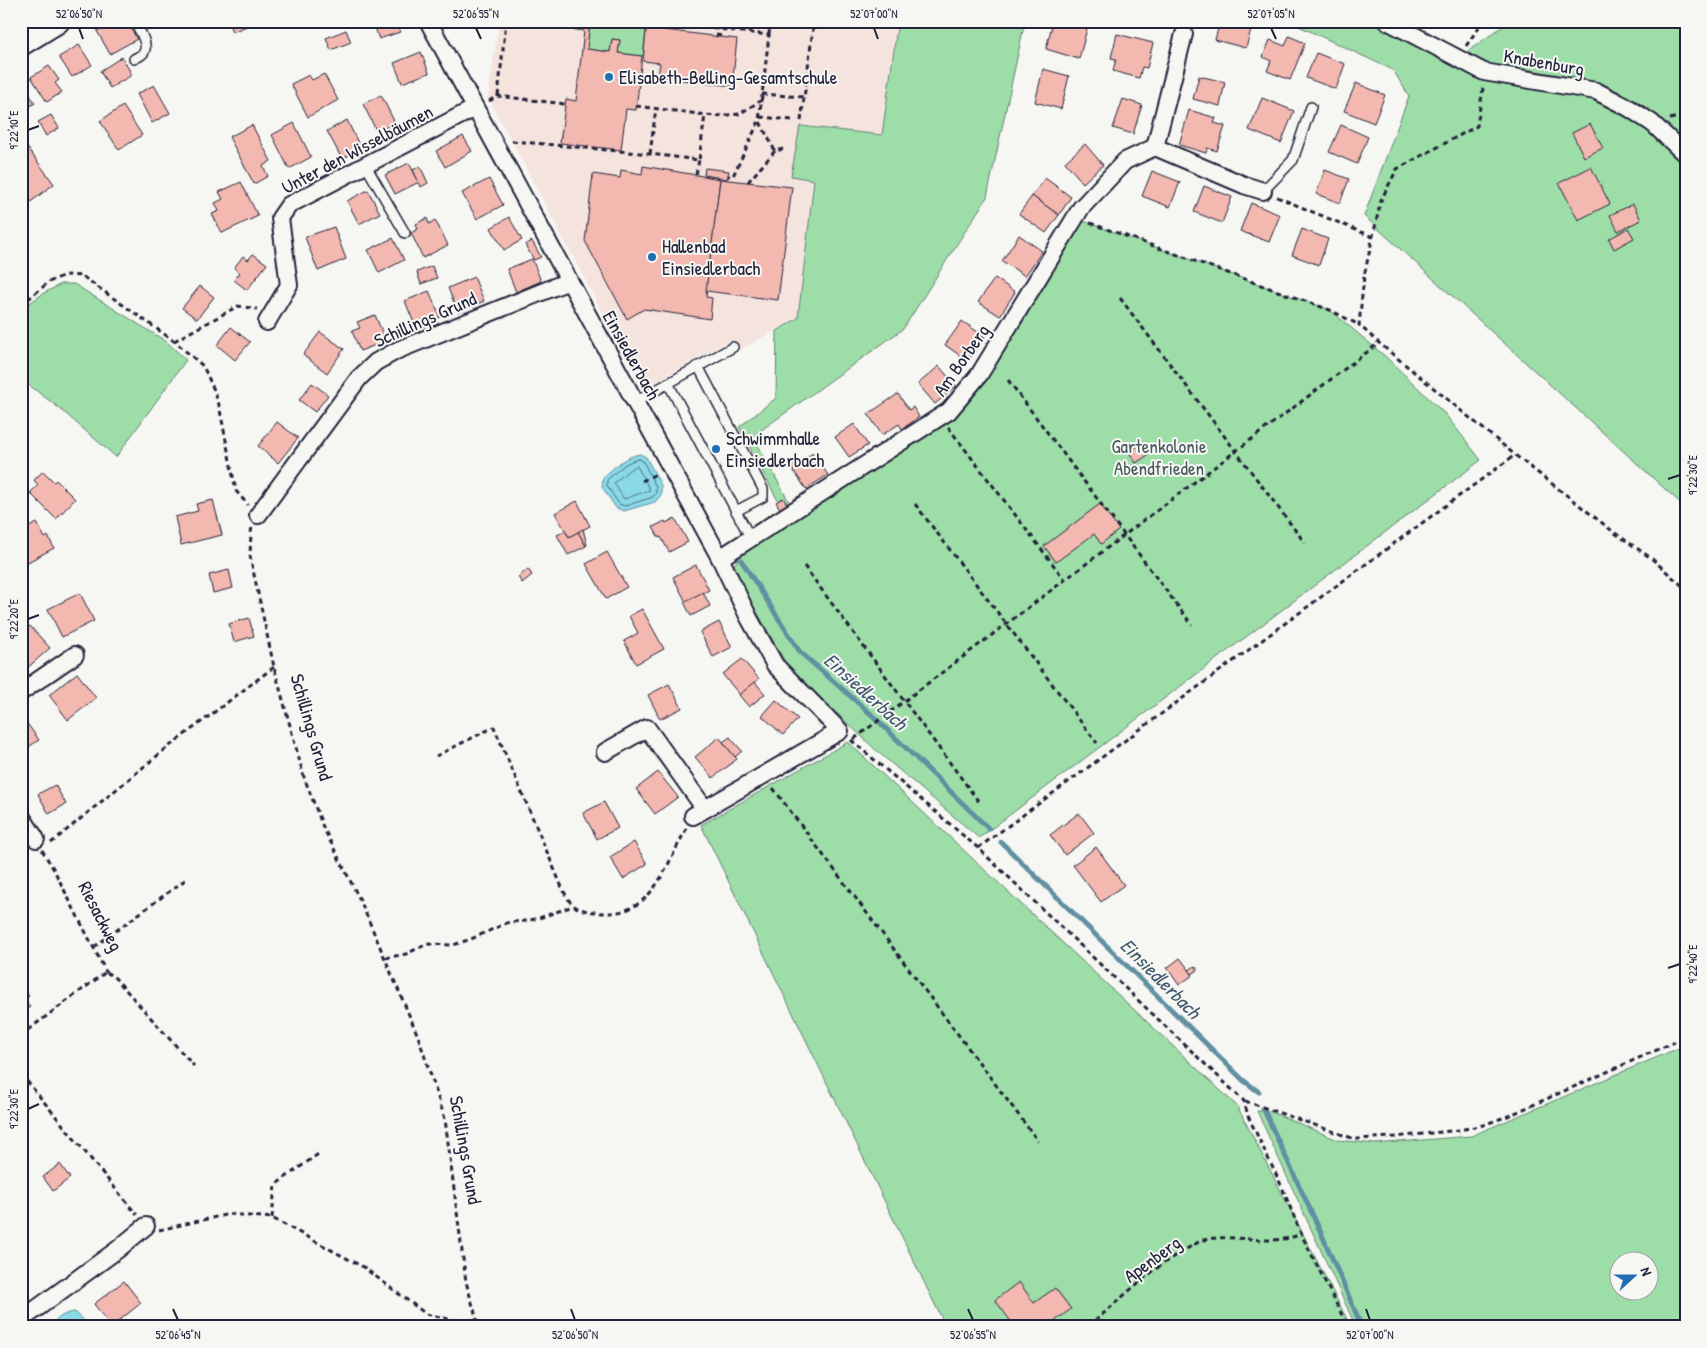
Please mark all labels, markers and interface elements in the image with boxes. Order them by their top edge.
text: 52°06'50"N [56,5,102,22]
text: 52°06'55"N [453,5,499,22]
text: 52°07'00"N [850,5,898,22]
text: 52°07'05"N [1247,5,1295,22]
street label: Knabenburg [1502,42,1586,82]
place label: Elisabeth-Belling-Gesamtschule [619,64,838,90]
marker: Elisabeth-Belling-Gesamtschule [603,71,615,83]
street label: Unter den Wisselbäumen [277,98,437,200]
text: 9°22'10"E [5,110,22,150]
place label: Hallenbad Einsiedlerbach [662,233,760,281]
marker: Hallenbad Einsiedlerbach [646,251,658,263]
street label: Schillings Grund [370,285,481,353]
street label: Einsiedlerbach [597,306,667,404]
street label: Am Borberg [927,319,995,401]
place label: Schwimmhalle Einsiedlerbach [726,425,824,473]
park label: Gartenkolonie Abendfrieden [1111,433,1207,481]
marker: Schwimmhalle Einsiedlerbach [710,443,722,455]
text: 9°22'30"E [1684,454,1701,495]
text: 9°22'20"E [5,598,22,639]
water label: Einsiedlerbach [818,646,915,737]
street label: Schillings Grund [284,671,340,784]
street label: Riesackweg [72,877,130,955]
water label: Einsiedlerbach [1115,932,1208,1025]
text: 9°22'40"E [1684,944,1701,984]
text: 9°22'30"E [5,1088,22,1129]
street label: Schillings Grund [444,1094,488,1207]
street label: Apenberg [1118,1229,1186,1289]
north arrow [1610,1250,1660,1300]
text: N [1636,1264,1657,1279]
text: 52°06'45"N [155,1326,201,1343]
text: 52°06'50"N [552,1326,598,1343]
text: 52°06'55"N [950,1326,996,1343]
text: 52°07'00"N [1346,1326,1394,1343]

